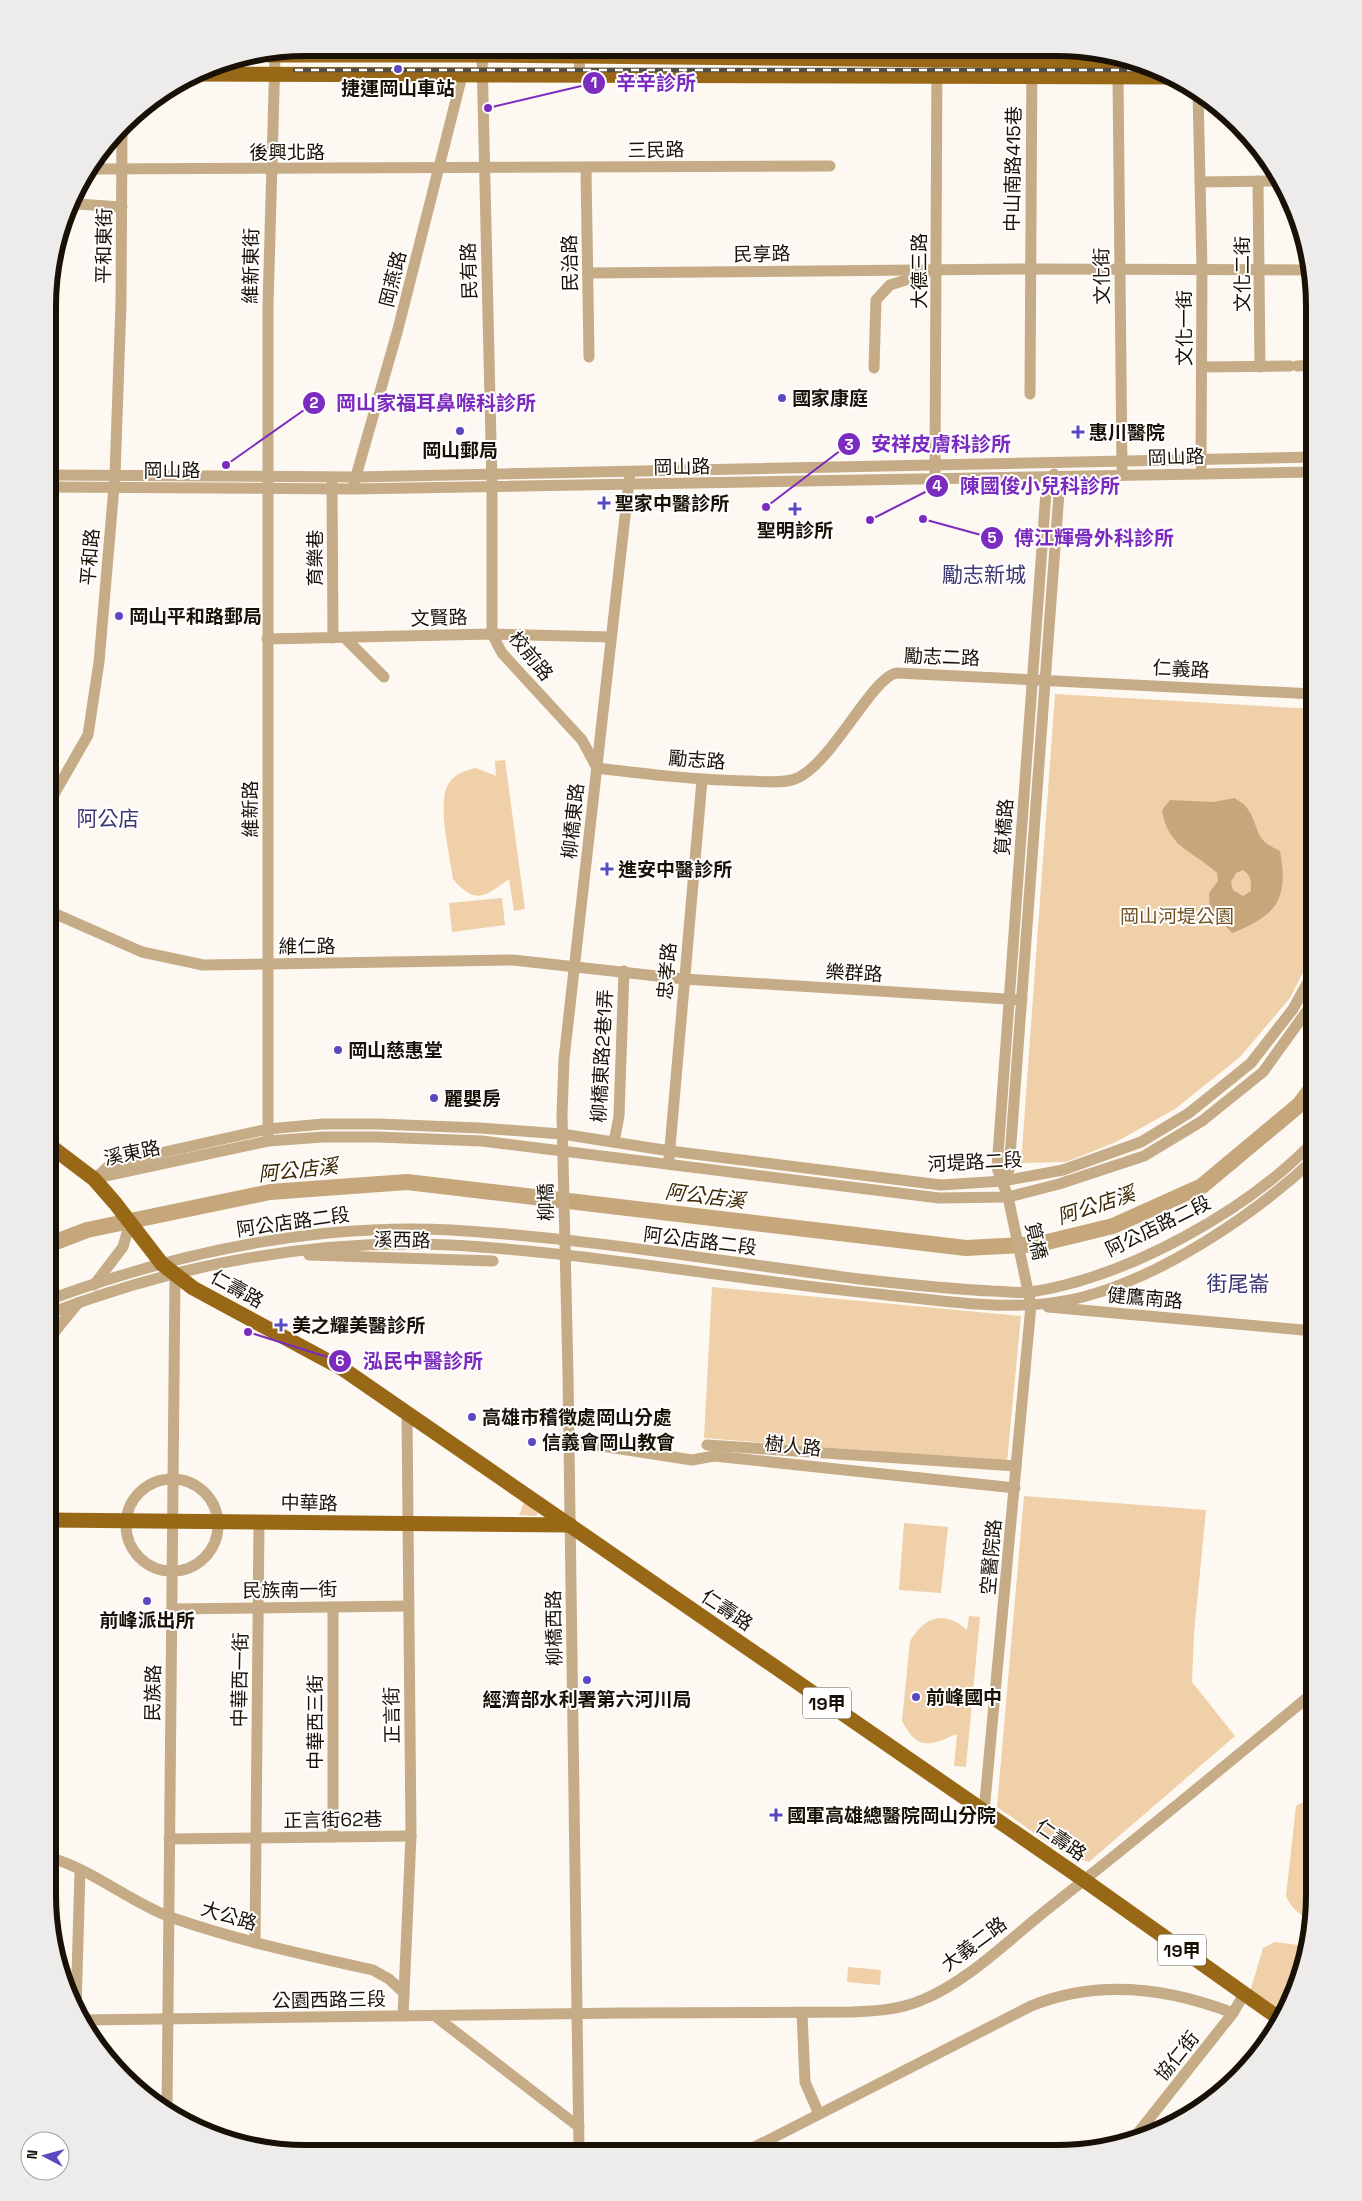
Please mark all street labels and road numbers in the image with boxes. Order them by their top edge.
street label: 中山南路415巷 [999,106,1027,232]
street label: 三民路 [627,137,685,163]
street label: 後興北路 [249,140,325,165]
street label: 平和東街 [91,208,117,284]
street label: 維新東街 [238,228,264,304]
street label: 大德三路 [907,233,932,309]
street label: 民治路 [557,234,583,292]
street label: 文化二街 [1230,236,1255,312]
street label: 民享路 [733,241,791,267]
street label: 民有路 [456,242,482,300]
street label: 文化街 [1089,247,1115,305]
street label: 岡燕路 [374,248,412,310]
street label: 文化一街 [1172,290,1197,366]
street label: 岡山路 [1147,444,1205,470]
street label: 岡山路 [653,454,711,480]
street label: 岡山路 [143,458,201,483]
street label: 平和路 [75,528,105,586]
street label: 育樂巷 [303,529,328,587]
street label: 文賢路 [410,605,468,631]
street label: 校前路 [503,626,559,686]
street label: 勵志二路 [904,643,980,671]
street label: 仁義路 [1152,655,1210,683]
street label: 勵志路 [668,746,726,774]
street label: 維新路 [238,780,263,838]
street label: 柳橋東路 [557,782,589,860]
street label: 筧橋路 [990,798,1018,856]
street label: 維仁路 [278,934,336,959]
street label: 忠孝路 [652,942,682,1000]
street label: 樂群路 [825,959,883,987]
street label: 柳橋東路2巷1弄 [586,989,618,1123]
street label: 溪東路 [102,1135,162,1171]
street label: 河堤路二段 [927,1147,1023,1177]
street label: 柳橋 [533,1183,559,1221]
street label: 阿公店路二段 [1101,1190,1215,1262]
street label: 阿公店路二段 [235,1202,351,1242]
street label: 筧橋 [1020,1220,1052,1262]
street label: 阿公店路二段 [642,1222,758,1260]
street label: 溪西路 [373,1227,431,1253]
street label: 仁壽路 [206,1264,268,1314]
street label: 健鷹南路 [1106,1282,1184,1314]
street label: 樹人路 [763,1431,823,1461]
street label: 中華路 [280,1490,338,1516]
street label: 空醫院路 [975,1518,1007,1596]
street label: 民族南一街 [242,1577,338,1603]
street label: 仁壽路 [696,1584,758,1636]
street label: 柳橋西路 [541,1590,567,1666]
street label: 中華西一街 [227,1632,253,1728]
street label: 民族路 [140,1664,166,1722]
street label: 中華西三街 [303,1674,328,1770]
street label: 正言街 [379,1686,405,1744]
road number: 19甲 [803,1688,851,1719]
street label: 正言街62巷 [283,1807,383,1833]
street label: 仁壽路 [1030,1813,1092,1867]
street label: 大公路 [198,1896,260,1936]
street label: 大義二路 [936,1911,1012,1977]
road number: 19甲 [1158,1934,1206,1966]
street label: 公園西路三段 [272,1987,386,2013]
street label: 協仁街 [1149,2026,1205,2086]

